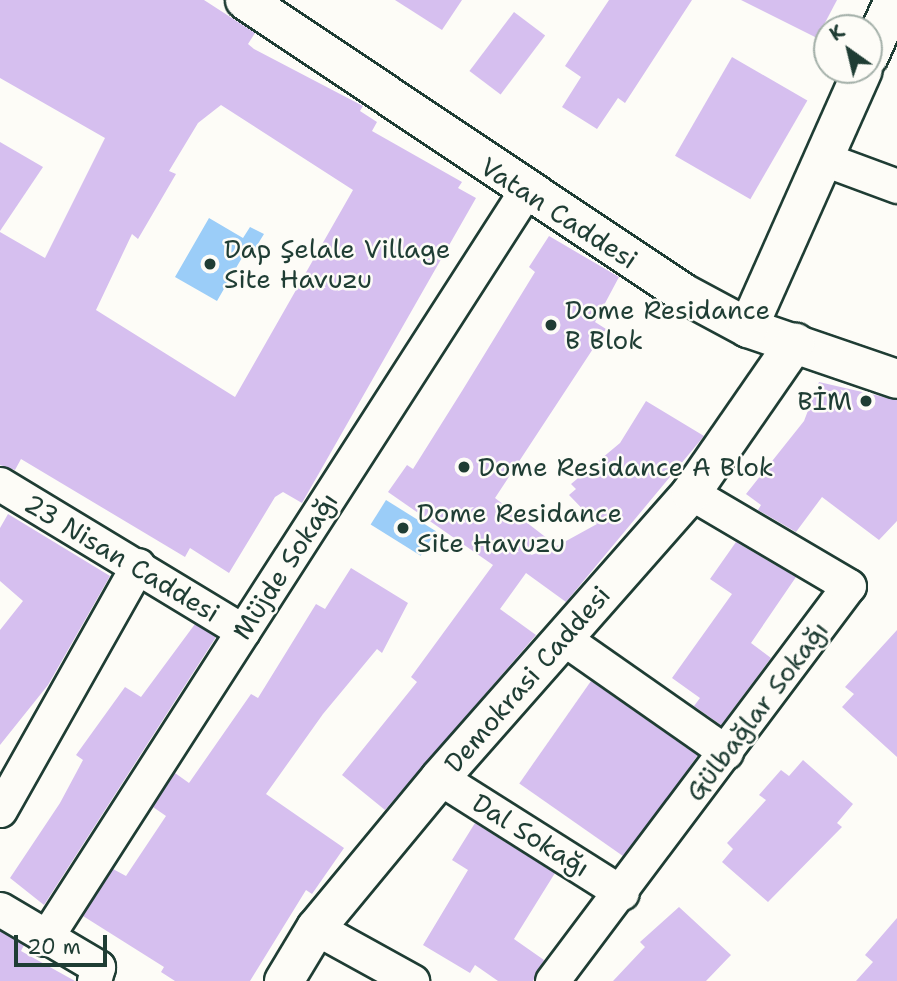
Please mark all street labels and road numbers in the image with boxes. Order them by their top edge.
street label: Vatan Caddesi [475,151,643,275]
street label: 23 Nisan Caddesi [19,487,225,629]
street label: Müjde Sokağı [226,487,344,645]
street label: Demokrasi Caddesi [438,579,616,779]
street label: Gülbağlar Sokağı [679,615,835,807]
street label: Dal Sokağı [467,787,595,883]

